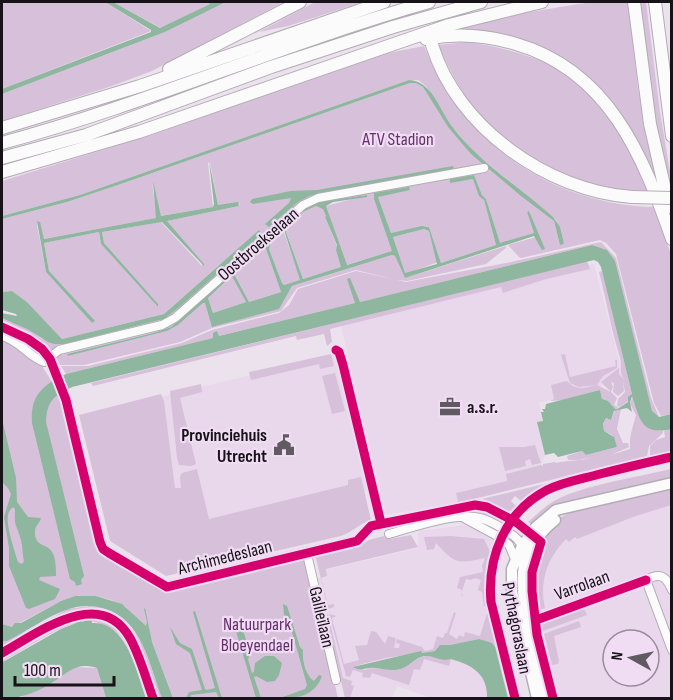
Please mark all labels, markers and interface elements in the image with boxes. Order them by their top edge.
park label: ATV Stadion [361,129,434,150]
street label: Oostbroekselaan [213,203,303,285]
office icon: a.s.r. [438,395,462,419]
place label: a.s.r. [467,397,498,418]
place label: Provinciehuis Utrecht [181,425,267,467]
public building icon: Provinciehuis Utrecht [272,433,296,457]
street label: Archimedeslaan [175,536,274,580]
street label: Varrolaan [552,566,612,605]
street label: Pythagoraslaan [497,581,536,676]
street label: Galileïlaan [304,585,339,650]
park label: Natuurpark Bloeyendael [221,614,293,656]
north arrow [601,628,661,688]
scale bar [15,649,114,687]
text: N [608,651,628,662]
text: 100 m [24,660,61,681]

